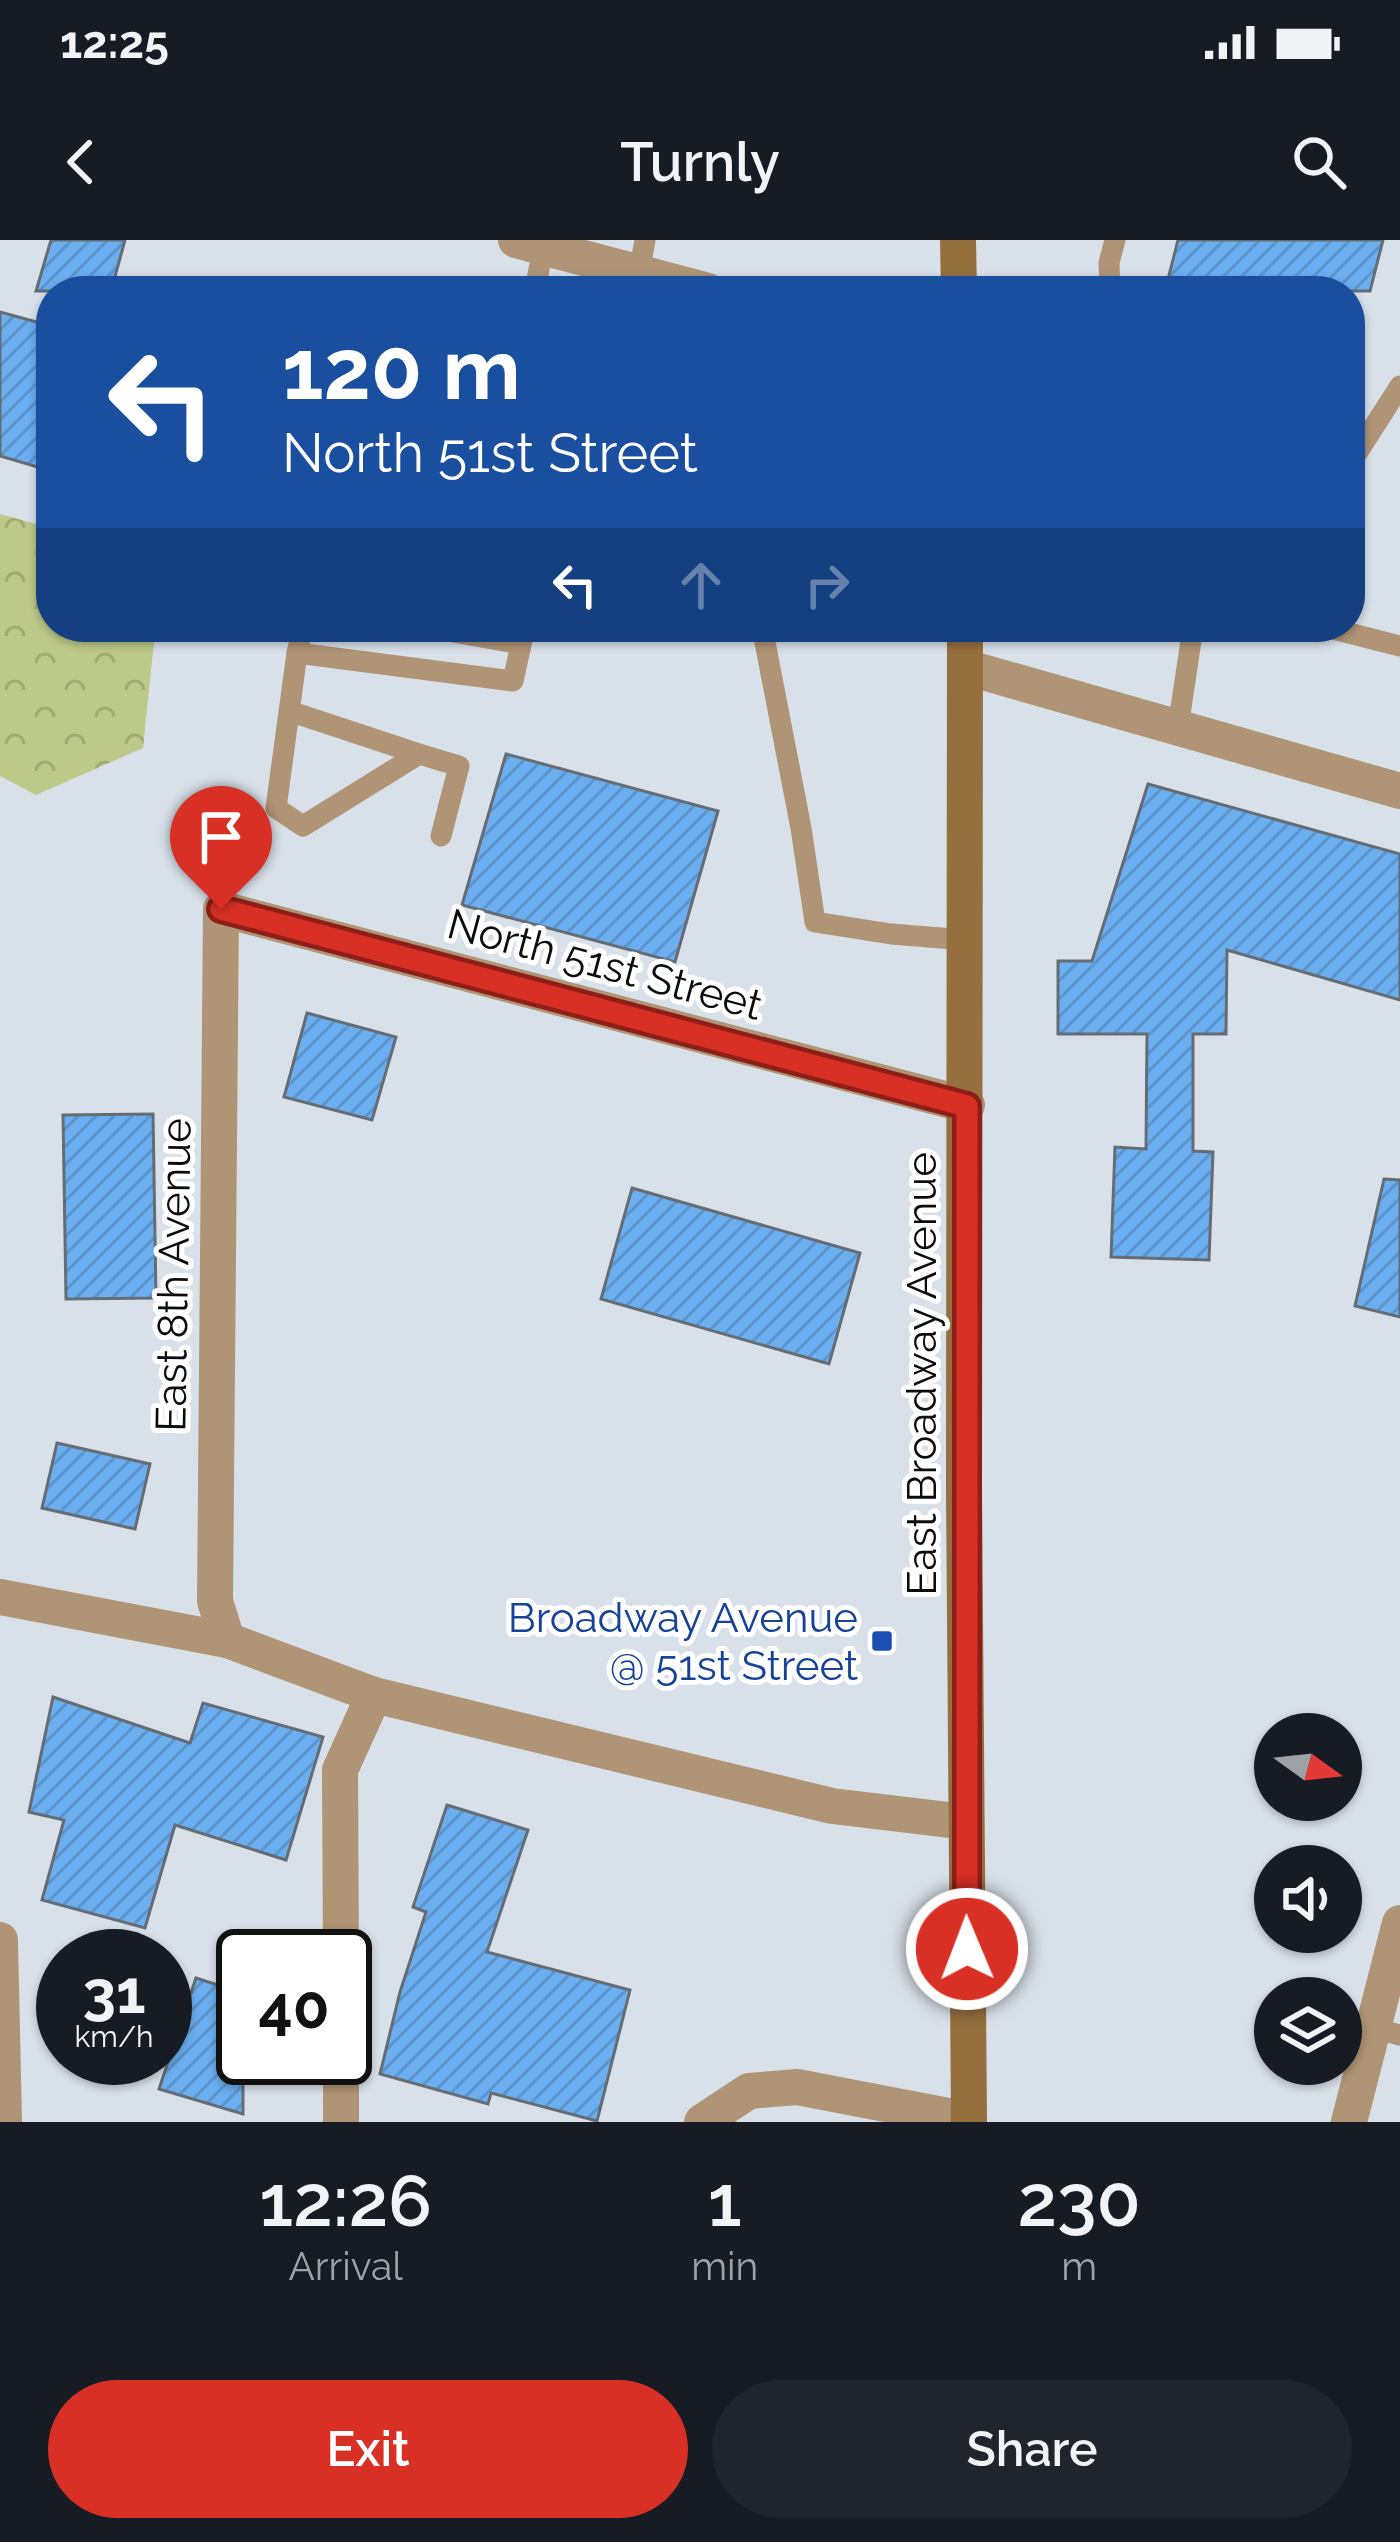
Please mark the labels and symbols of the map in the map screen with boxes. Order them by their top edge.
pin [170,786,272,909]
street label: North 51st Street [442,899,767,1030]
street label: East 8th Avenue [146,1118,201,1432]
street label: East Broadway Avenue [897,1152,946,1596]
place label: Broadway Avenue @ 51st Street [508,1593,858,1690]
marker: Broadway Avenue @ 51st Street [869,1628,895,1654]
north arrow [1254,1713,1362,1821]
position arrow [904,1886,1030,2012]
speed limit sign: 40 [216,1929,372,2085]

